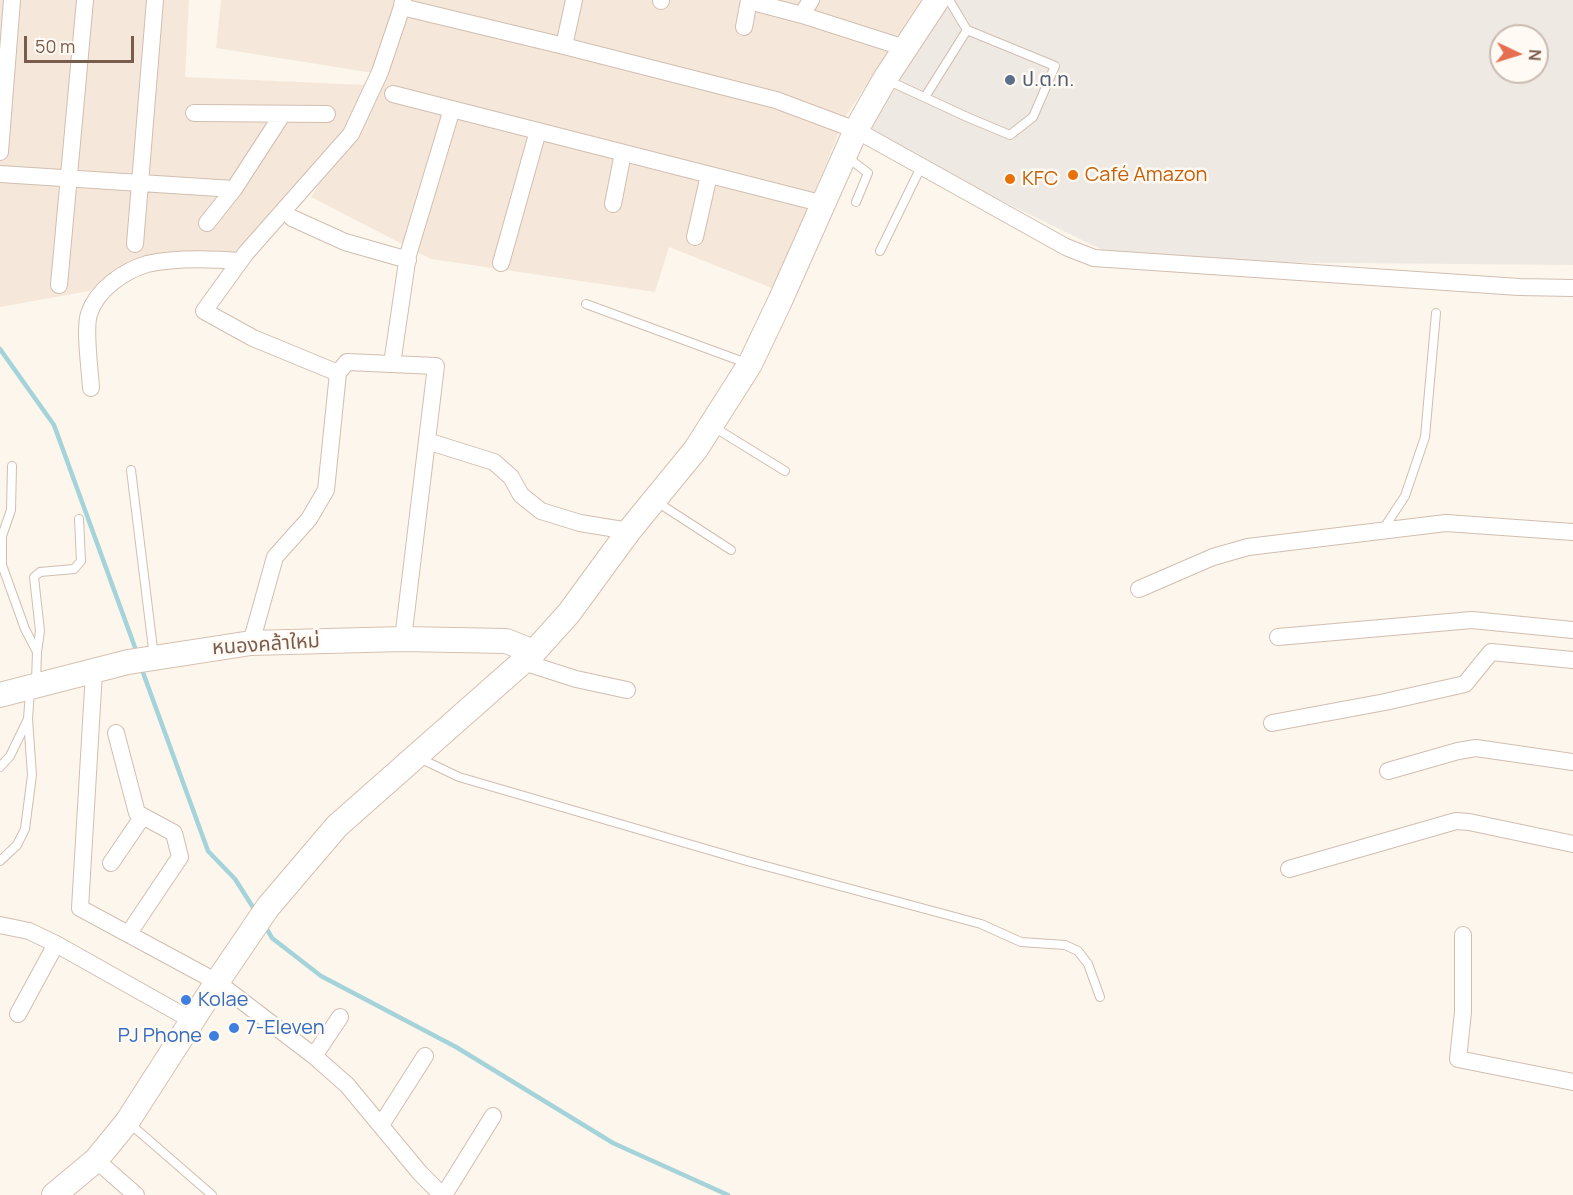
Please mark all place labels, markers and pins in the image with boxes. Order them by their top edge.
place label: ป.ต.ท. [1022,68,1074,92]
marker: ป.ต.ท. [1003,73,1017,87]
place label: Café Amazon [1085,163,1207,187]
place label: KFC [1022,167,1058,191]
marker: Café Amazon [1066,168,1080,182]
marker: KFC [1003,172,1017,186]
place label: Kolae [198,988,248,1012]
marker: Kolae [179,993,193,1007]
place label: 7-Eleven [246,1016,325,1040]
marker: 7-Eleven [227,1021,241,1035]
place label: PJ Phone [118,1024,202,1048]
marker: PJ Phone [207,1029,221,1043]

